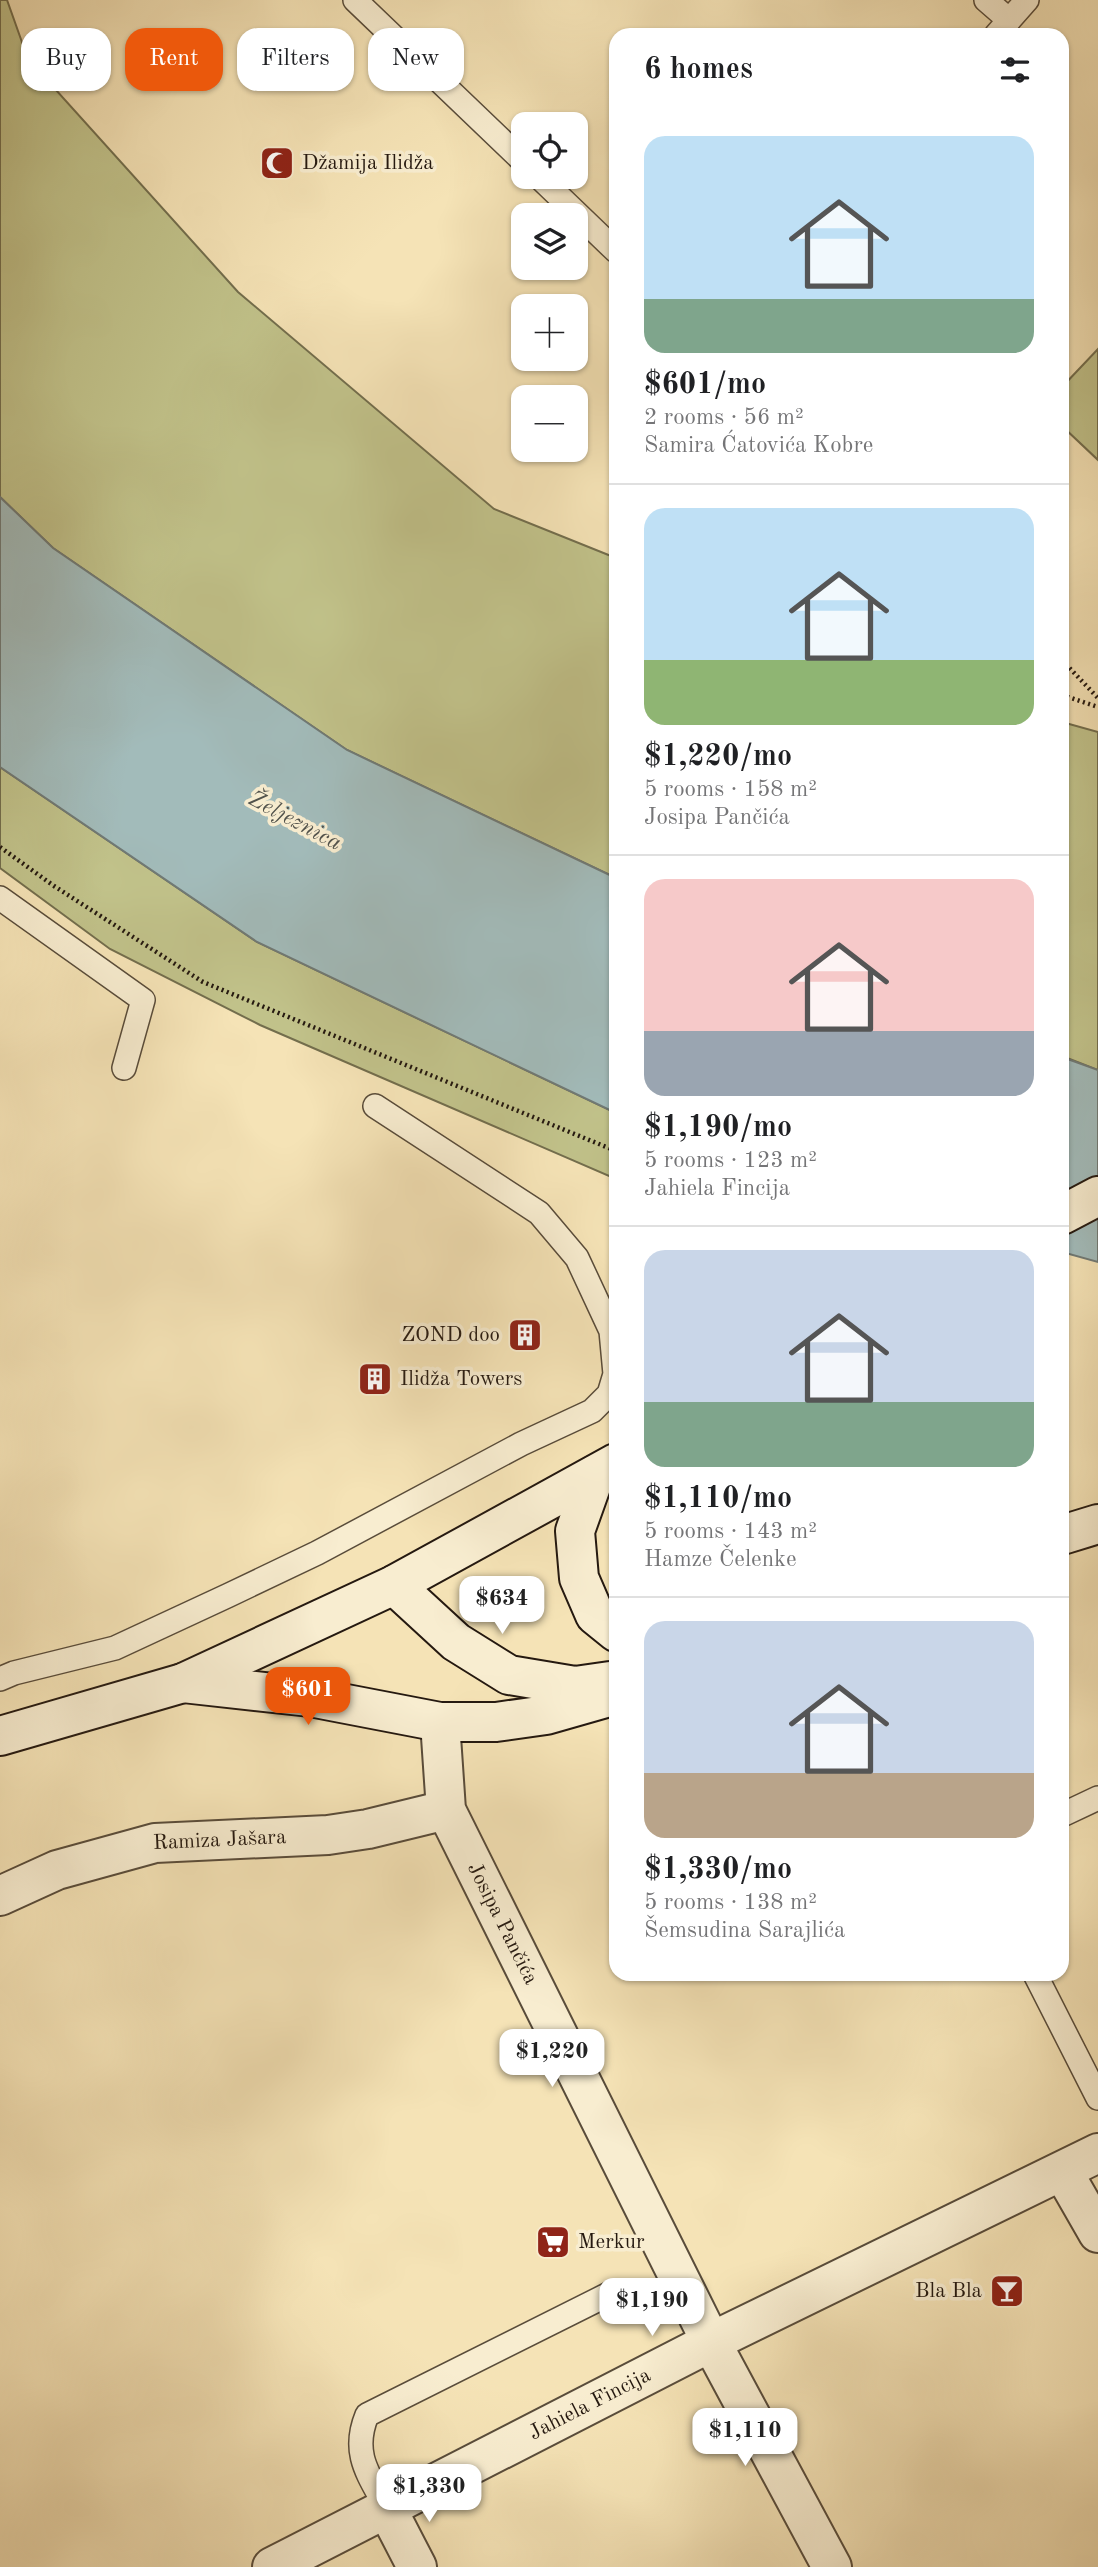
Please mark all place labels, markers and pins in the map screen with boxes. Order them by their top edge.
mosque icon: Džamija Ilidža [258,144,296,182]
place label: Džamija Ilidža [302,153,434,174]
building icon: ZOND doo [506,1316,544,1354]
place label: ZOND doo [401,1325,500,1346]
building icon: Ilidža Towers [356,1360,394,1398]
place label: Ilidža Towers [400,1369,522,1390]
pin: $634 [461,1576,543,1636]
pin: $601 [267,1668,349,1727]
pin: $1,220 [495,2030,609,2089]
supermarket icon: Merkur [534,2223,572,2261]
place label: Merkur [578,2232,645,2253]
bar icon: Bla Bla [988,2272,1026,2310]
pin: $1,190 [595,2278,709,2338]
place label: Bla Bla [915,2281,982,2302]
pin: $1,110 [688,2408,802,2468]
pin: $1,330 [372,2464,486,2524]

